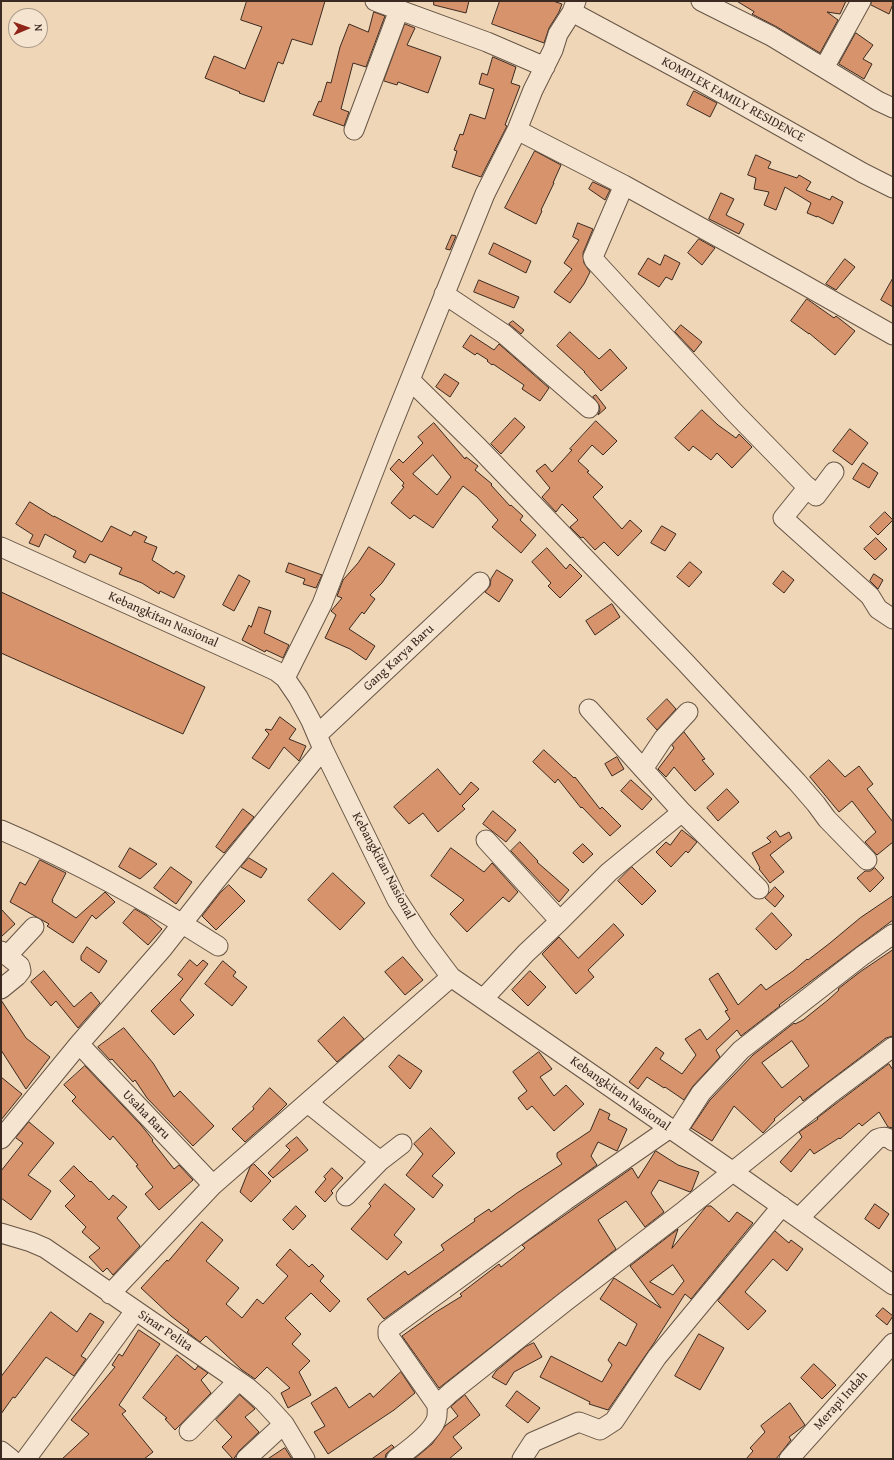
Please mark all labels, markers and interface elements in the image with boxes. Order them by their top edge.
north arrow [8,8,48,48]
text: N [31,24,47,32]
street label: KOMPLEK FAMILY RESIDENCE [659,54,807,146]
street label: Kebangkitan Nasional [106,589,220,651]
street label: Gang Karya Baru [360,621,438,695]
street label: Kebangkitan Nasional [348,810,418,922]
street label: Kebangkitan Nasional [567,1054,673,1134]
street label: Usaha Baru [119,1087,173,1143]
street label: Sinar Pelita [135,1307,195,1355]
street label: Merapi Indah [811,1369,871,1433]

